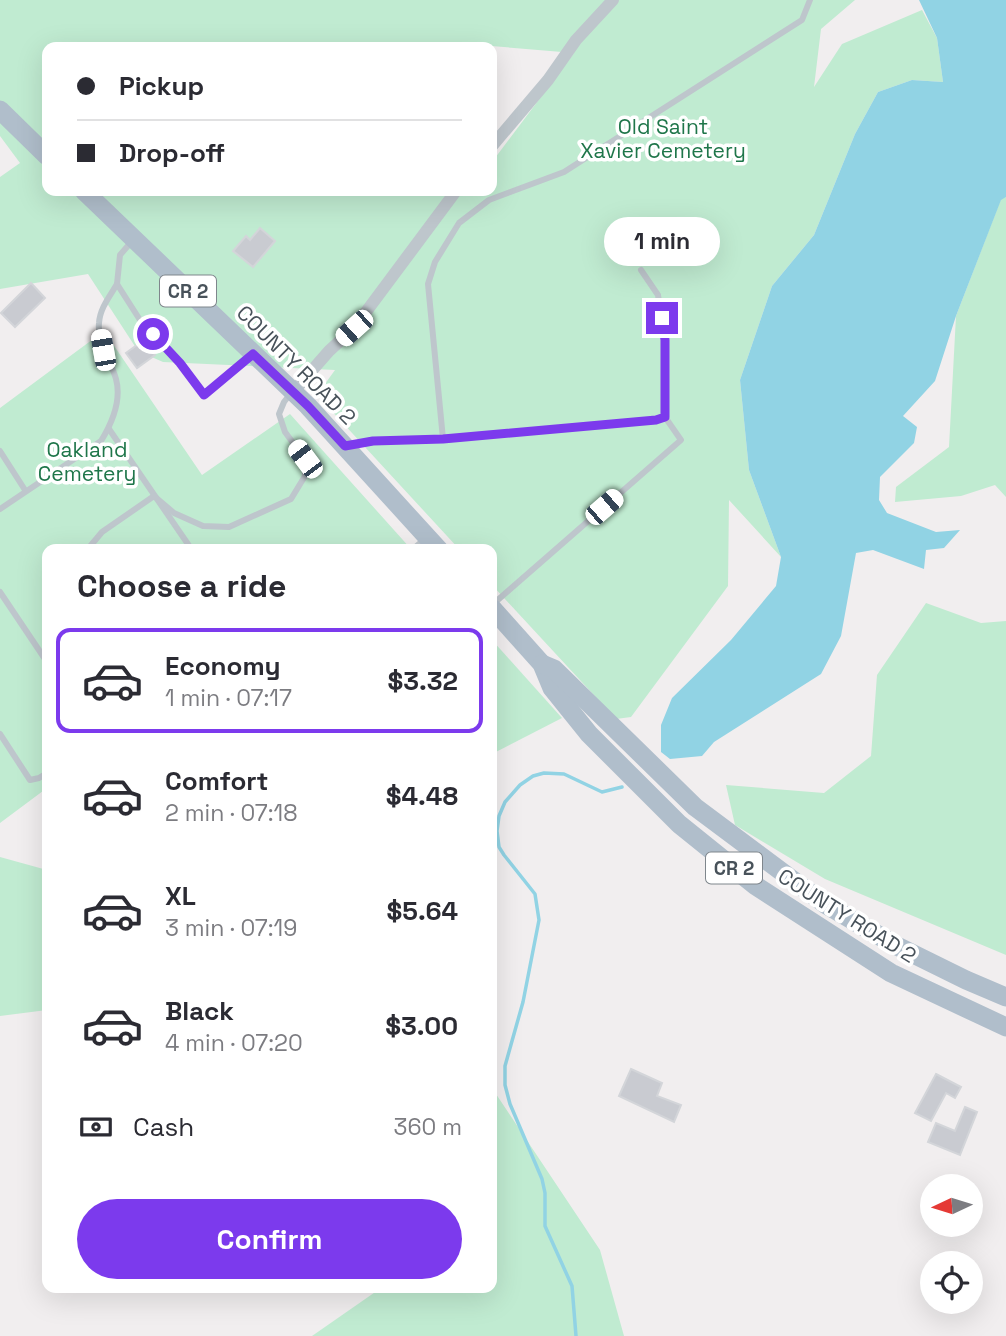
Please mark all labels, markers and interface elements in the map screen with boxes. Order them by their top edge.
text: Pickup [119,69,204,103]
park label: Old Saint Xavier Cemetery [580,113,746,164]
text: Drop-off [119,136,225,170]
callout: 1 min [604,216,720,266]
text: 1 min [634,226,690,256]
road number: CR 2 [160,276,216,306]
street label: COUNTY ROAD 2 [231,299,362,430]
route end [646,302,678,334]
car [332,306,377,350]
route start [137,318,169,350]
car [90,327,117,373]
park label: Oakland Cemetery [38,436,136,487]
car [284,436,327,482]
car [582,485,627,529]
text: Choose a ride [77,566,287,606]
icon: car [81,649,144,712]
text: Economy [165,649,281,683]
text: $3.32 [387,664,458,698]
text: 1 min · 07:17 [165,683,292,713]
icon: car [81,764,144,827]
text: Comfort [165,764,268,798]
text: $4.48 [386,779,458,813]
text: 2 min · 07:18 [165,798,297,828]
road number: CR 2 [706,852,762,884]
street label: COUNTY ROAD 2 [773,862,921,969]
icon: car [81,879,144,942]
text: XL [165,879,196,913]
text: $5.64 [387,894,458,928]
text: 3 min · 07:19 [165,913,297,943]
icon: car [81,994,144,1057]
text: Black [165,994,234,1028]
text: $3.00 [385,1009,458,1043]
text: 4 min · 07:20 [165,1028,303,1058]
icon: cash [77,1108,115,1146]
text: Cash [133,1110,194,1144]
text: 360 m [394,1112,462,1142]
north arrow [920,1174,984,1237]
map controls [920,1174,983,1314]
button: Confirm [77,1199,462,1279]
button: locate [920,1251,983,1314]

